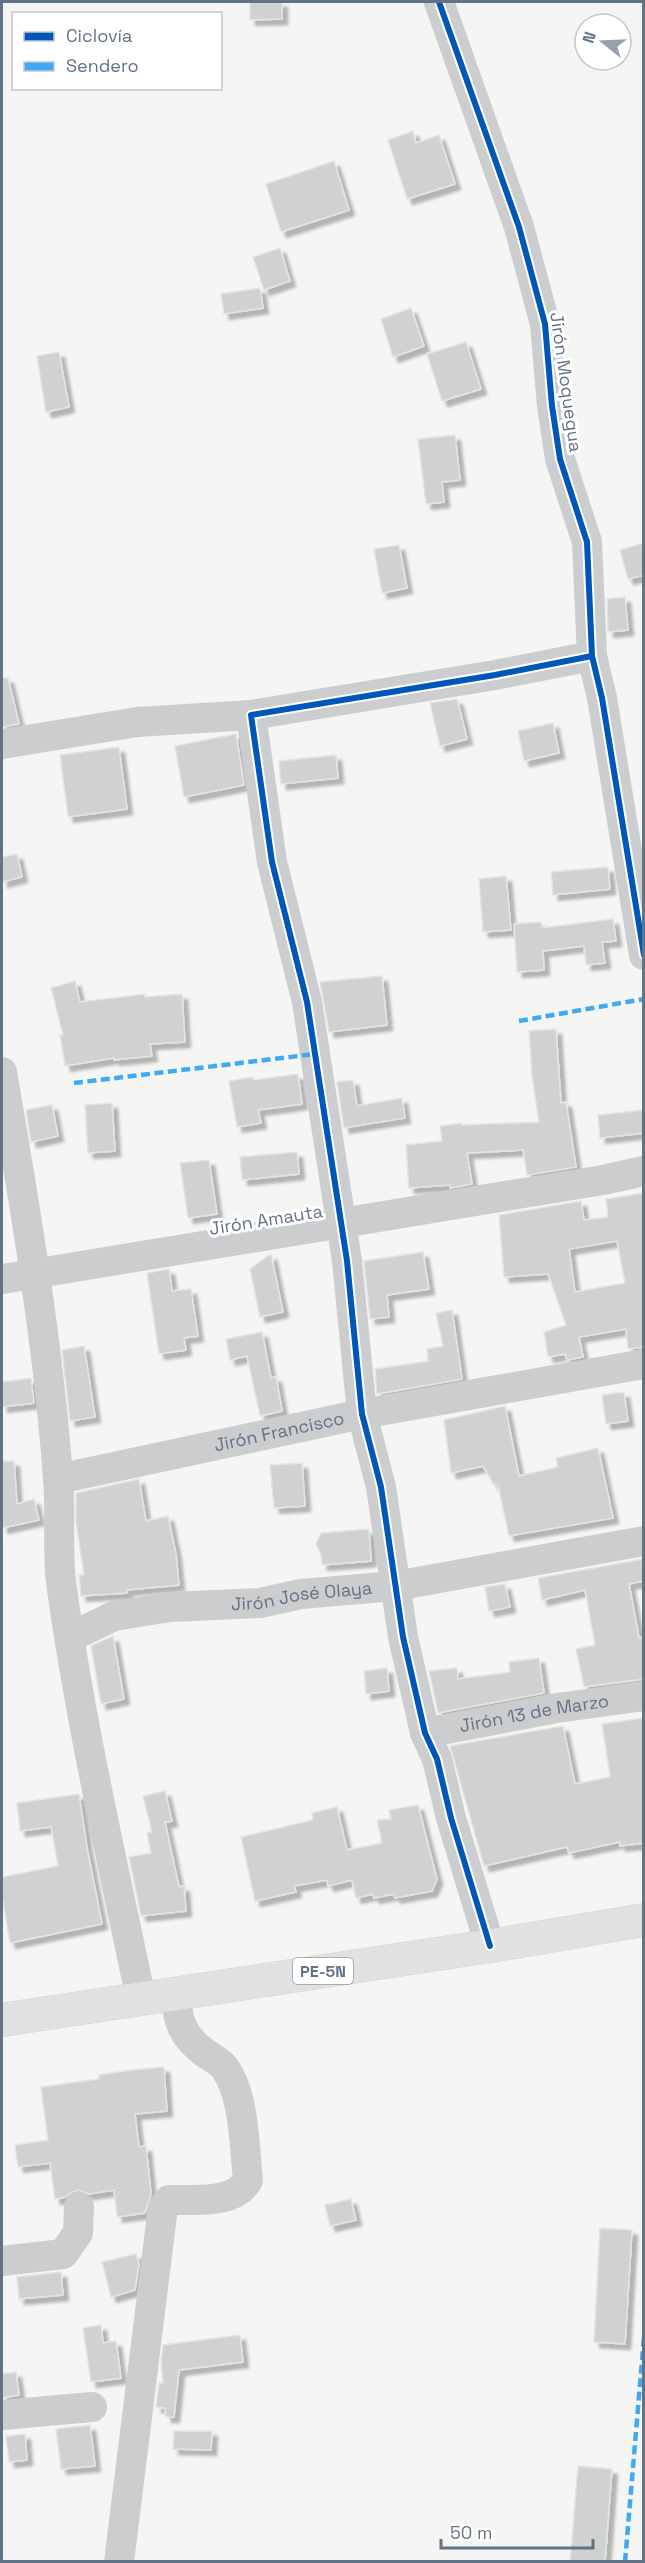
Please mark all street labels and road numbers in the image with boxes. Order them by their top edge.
street label: Jirón Moquegua [545,310,588,453]
street label: Jirón Amauta [208,1199,324,1240]
street label: Jirón Francisco [212,1406,346,1456]
street label: Jirón José Olaya [230,1576,373,1615]
street label: Jirón 13 de Marzo [458,1689,610,1737]
road number: PE-5N [293,1958,353,1984]

